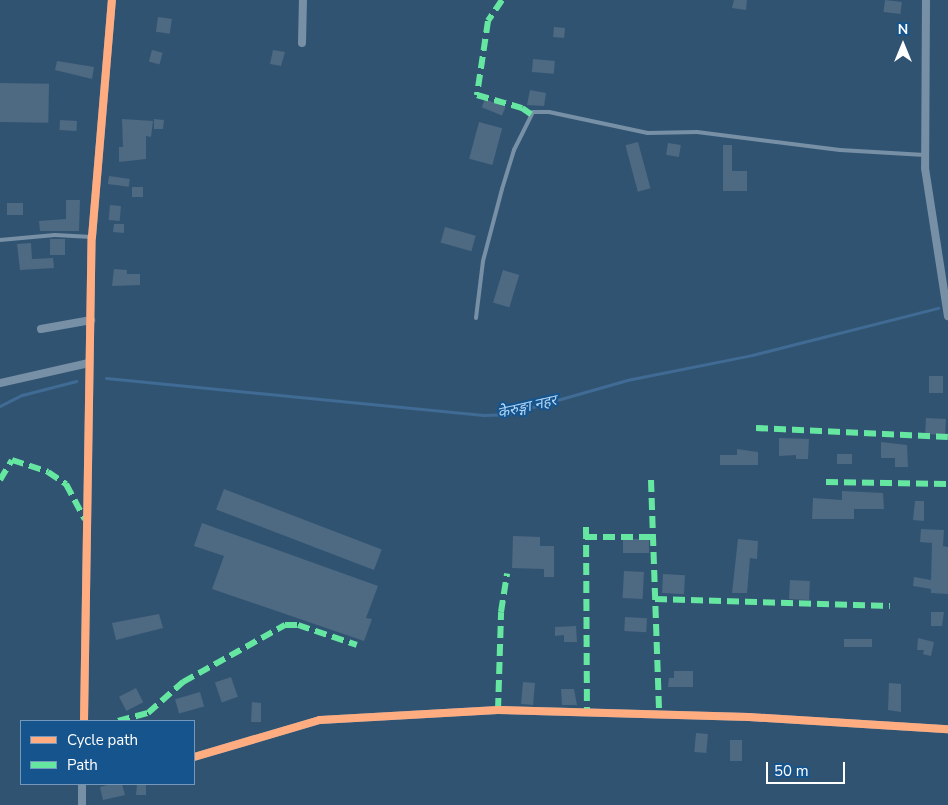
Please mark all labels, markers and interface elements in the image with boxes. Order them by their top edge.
north arrow [878,20,928,70]
text: N [898,20,908,39]
water label: केेरुङ्गा नहर [496,391,558,423]
legend [20,720,195,785]
text: Cycle path [67,730,138,750]
scale bar [768,752,847,784]
text: Path [67,755,98,775]
text: 50 m [774,761,809,781]

